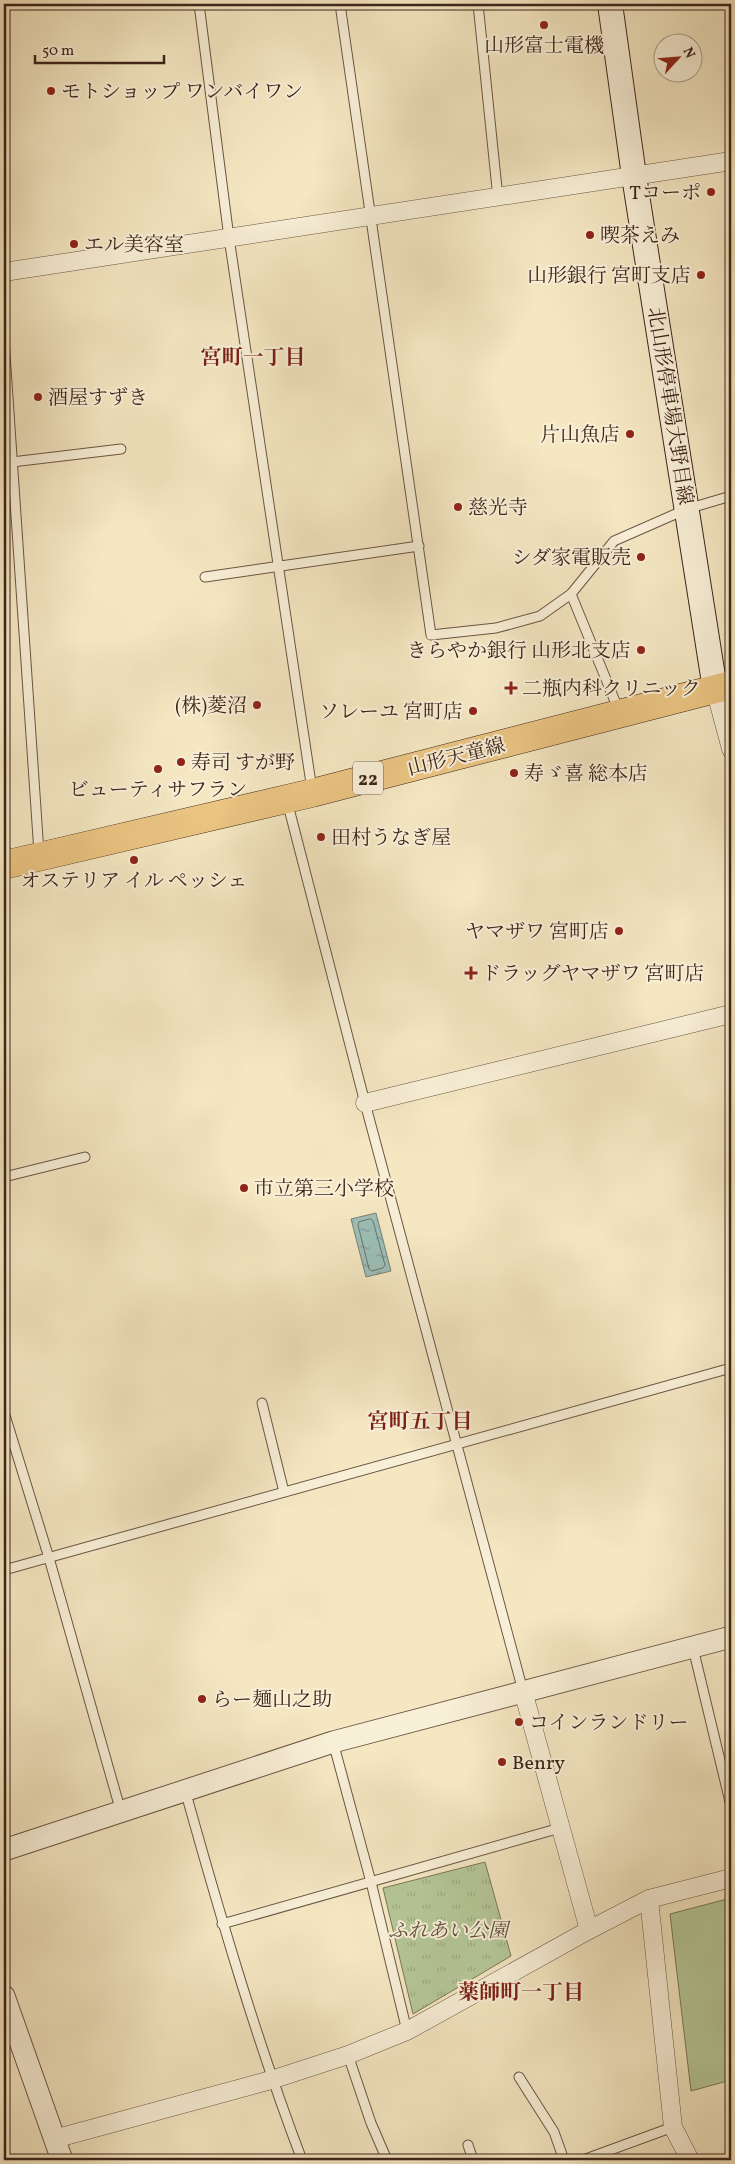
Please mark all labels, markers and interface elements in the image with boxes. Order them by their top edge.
marker: 山形富士電機 [538,19,550,31]
scale bar [35,32,164,64]
north arrow [652,32,702,82]
place label: 山形富士電機 [484,33,604,61]
text: 50 m [42,41,74,62]
text: N [678,44,699,62]
place label: モトショップ ワンバイワン [61,79,303,107]
marker: モトショップ ワンバイワン [45,85,57,97]
place label: Tコーポ [629,180,701,208]
marker: Tコーポ [705,186,717,198]
place label: 喫茶えみ [600,223,680,251]
marker: 喫茶えみ [584,229,596,241]
place label: エル美容室 [84,232,184,260]
marker: エル美容室 [68,238,80,250]
place label: 山形銀行 宮町支店 [527,263,691,291]
marker: 山形銀行 宮町支店 [695,269,707,281]
street label: 北山形停車場大野目線 [640,305,698,507]
district label: 宮町一丁目 [201,344,306,373]
place label: 酒屋すずき [48,385,148,413]
marker: 酒屋すずき [32,391,44,403]
place label: 片山魚店 [540,422,620,450]
marker: 片山魚店 [624,428,636,440]
place label: 慈光寺 [468,495,528,523]
marker: 慈光寺 [452,501,464,513]
place label: シダ家電販売 [512,545,631,573]
marker: シダ家電販売 [635,551,647,563]
place label: きらやか銀行 山形北支店 [407,638,631,666]
marker: きらやか銀行 山形北支店 [635,644,647,656]
place label: 二瓶内科クリニック [522,676,701,704]
marker: 二瓶内科クリニック [504,681,518,695]
place label: (株)菱沼 [175,693,247,721]
marker: (株)菱沼 [251,699,263,711]
place label: ソレーユ 宮町店 [319,699,463,727]
marker: ソレーユ 宮町店 [467,705,479,717]
street label: 山形天童線 [405,732,508,784]
place label: 寿司 すが野 [191,750,295,778]
marker: 寿司 すが野 [175,756,187,768]
road number: 22 [353,761,383,794]
place label: 寿ゞ喜 総本店 [524,761,648,789]
marker: ビューティサフラン [152,763,164,775]
marker: 寿ゞ喜 総本店 [508,767,520,779]
place label: ビューティサフラン [69,777,247,805]
place label: 田村うなぎ屋 [331,825,451,853]
marker: 田村うなぎ屋 [315,831,327,843]
marker: オステリア イル ペッシェ [128,854,140,866]
place label: オステリア イル ペッシェ [21,868,248,896]
place label: ヤマザワ 宮町店 [465,919,609,947]
marker: ヤマザワ 宮町店 [613,925,625,937]
place label: ドラッグヤマザワ 宮町店 [481,961,705,989]
marker: ドラッグヤマザワ 宮町店 [465,967,477,979]
place label: 市立第三小学校 [254,1176,394,1204]
marker: 市立第三小学校 [238,1182,250,1194]
district label: 宮町五丁目 [368,1408,473,1437]
place label: らー麺山之助 [212,1687,332,1715]
marker: らー麺山之助 [196,1693,208,1705]
place label: コインランドリー [529,1710,688,1738]
marker: コインランドリー [513,1716,525,1728]
place label: Benry [512,1750,565,1778]
marker: Benry [496,1756,508,1768]
park label: ふれあい公園 [388,1918,511,1946]
district label: 薬師町一丁目 [458,1979,584,2008]

